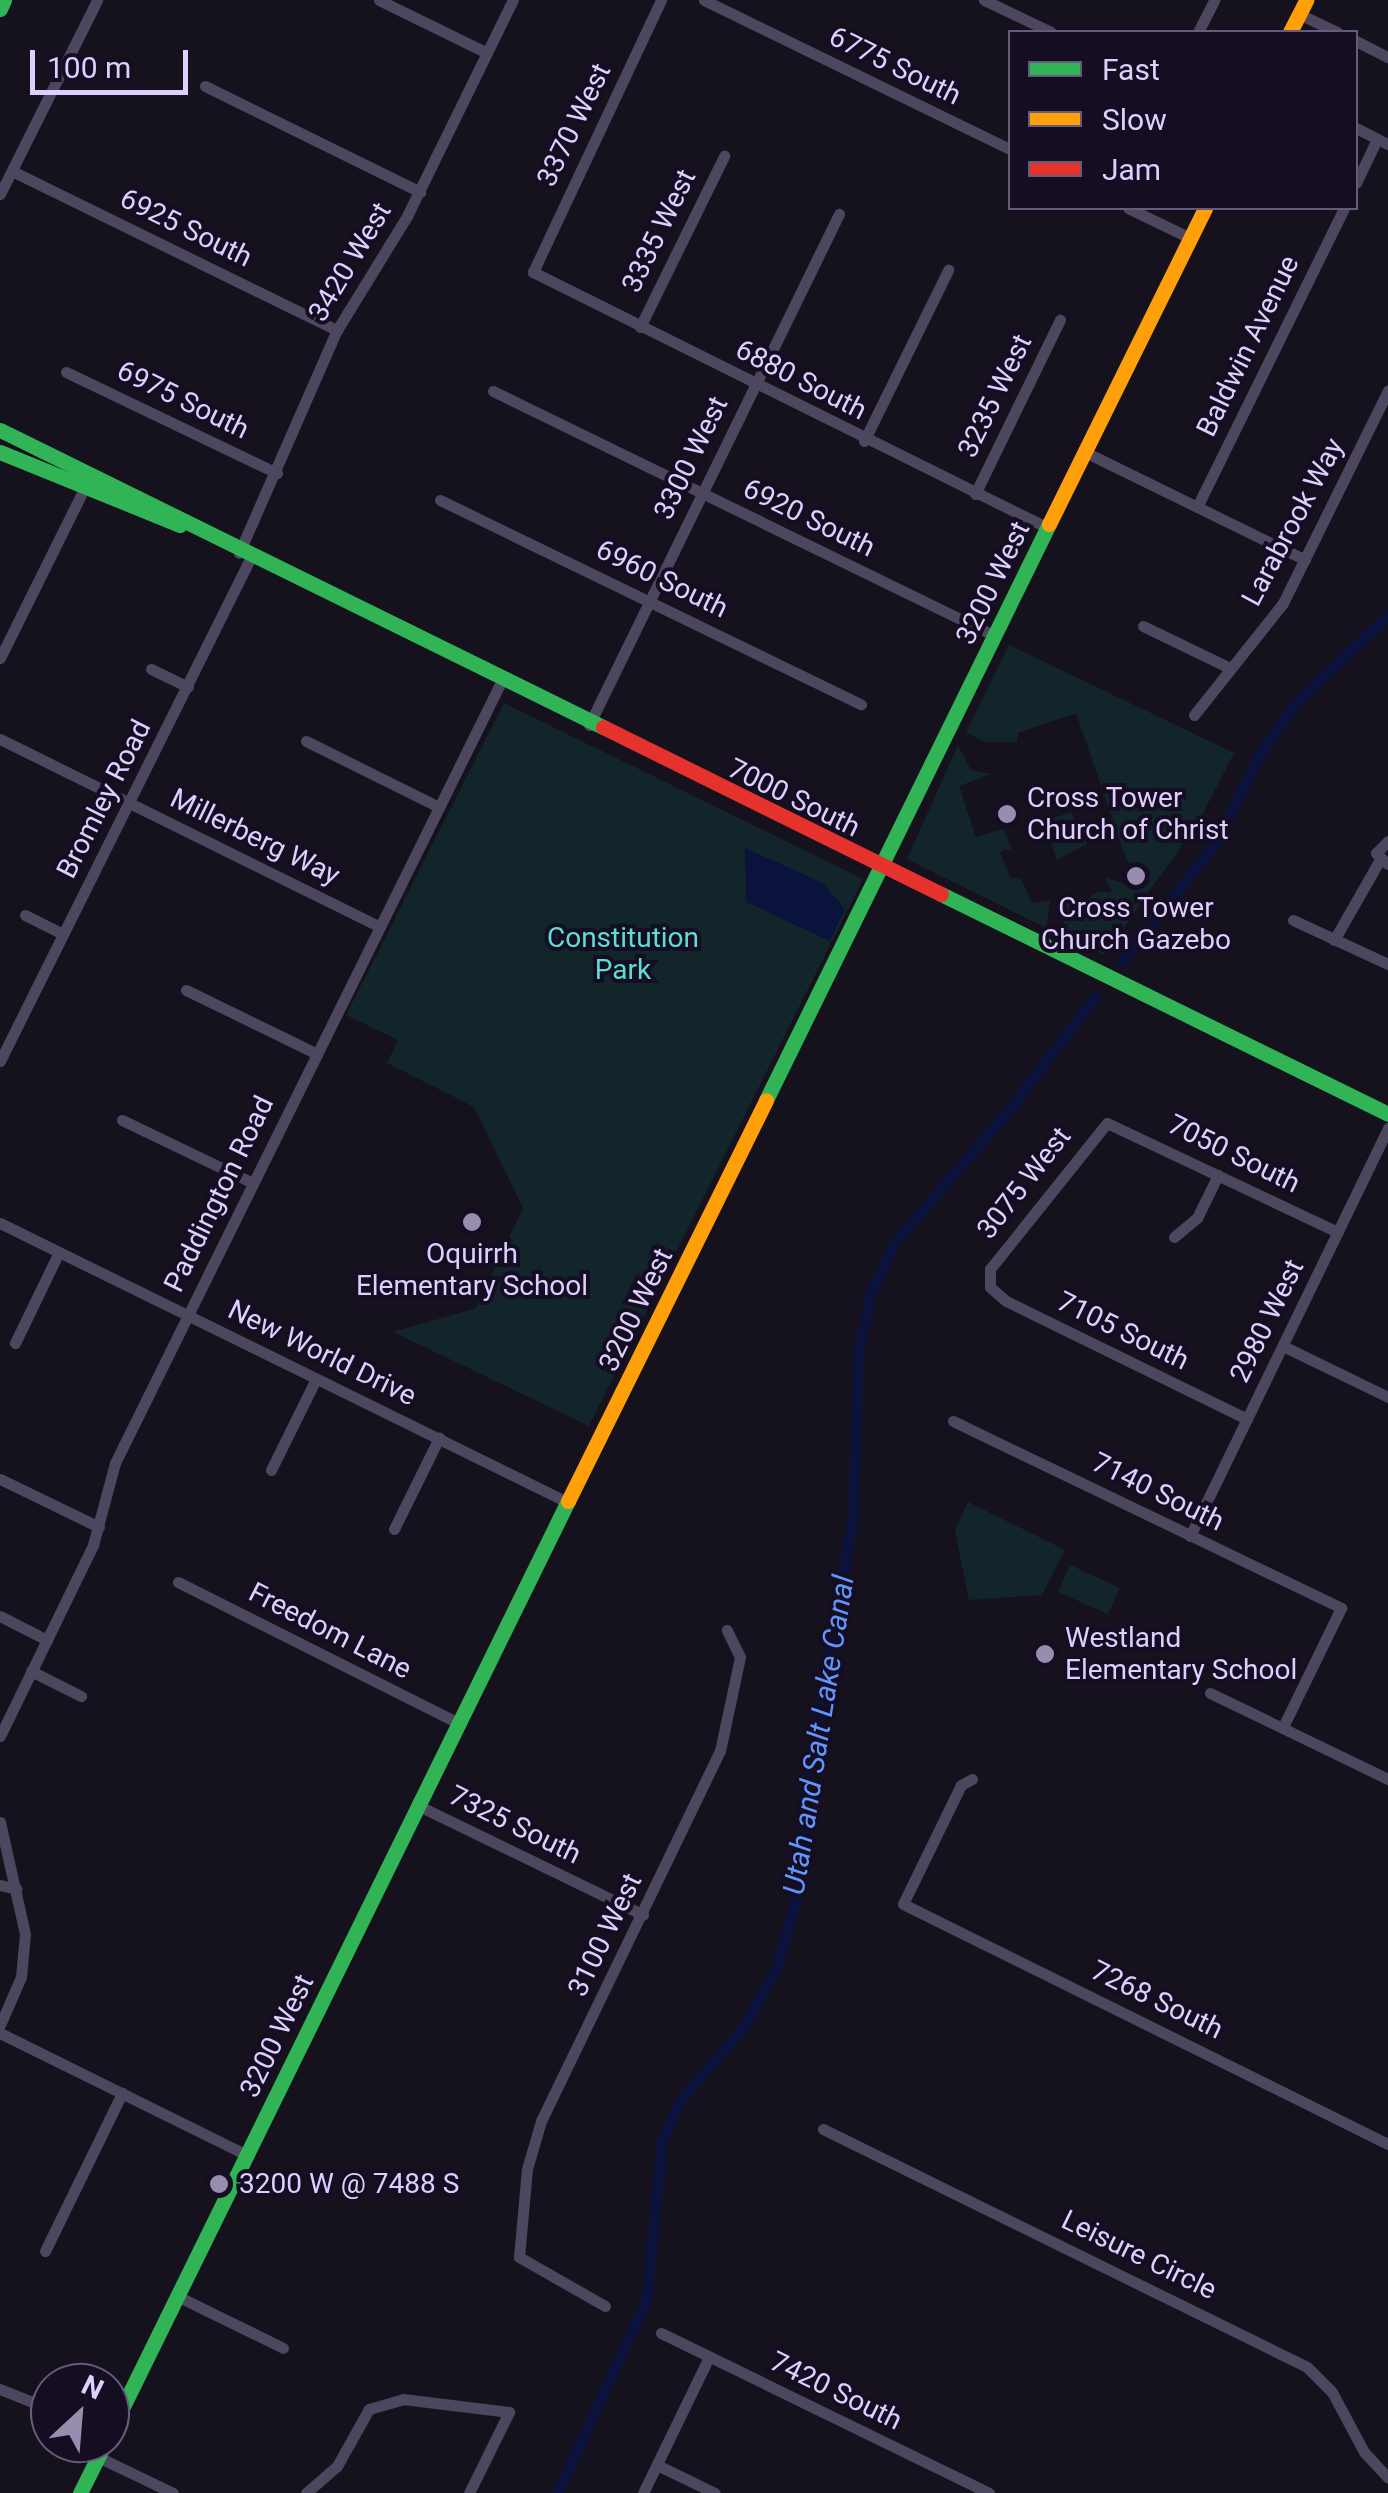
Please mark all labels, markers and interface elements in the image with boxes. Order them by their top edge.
street label: 6775 South [824,20,966,112]
scale bar [35,30,192,92]
legend [1008,30,1358,210]
text: 100 m [47,50,131,85]
text: Fast [1102,52,1160,87]
street label: 3370 West [530,58,618,192]
text: Slow [1102,102,1167,137]
text: Jam [1102,152,1161,187]
street label: 3335 West [615,164,703,298]
street label: 6925 South [115,182,257,274]
street label: 3420 West [301,196,399,328]
street label: Baldwin Avenue [1190,250,1306,442]
street label: 3235 West [951,329,1039,463]
street label: 6880 South [730,333,872,427]
street label: 6975 South [112,354,254,446]
street label: 3300 West [647,391,735,525]
street label: Larabrook Way [1235,432,1351,612]
street label: 6920 South [738,472,880,564]
street label: 3200 West [949,516,1037,650]
street label: 6960 South [591,533,733,625]
street label: Bromley Road [50,714,158,884]
street label: 7000 South [723,752,865,844]
street label: Millerberg Way [165,781,345,893]
place label: Cross Tower Church of Christ [1027,781,1229,847]
marker: Cross Tower Church of Christ [996,803,1018,825]
marker: Cross Tower Church Gazebo [1125,865,1147,887]
place label: Cross Tower Church Gazebo [1041,891,1231,957]
park label: Constitution Park [547,921,699,987]
street label: Paddington Road [157,1091,281,1297]
street label: 7050 South [1163,1108,1305,1200]
street label: 3075 West [970,1120,1078,1246]
marker: Oquirrh Elementary School [461,1211,483,1233]
place label: Oquirrh Elementary School [356,1237,588,1303]
street label: 3200 West [592,1243,680,1377]
street label: 2980 West [1223,1254,1311,1388]
street label: 7105 South [1052,1285,1194,1377]
street label: New World Drive [222,1293,422,1413]
street label: 7140 South [1087,1446,1229,1538]
water label: Utah and Salt Lake Canal [776,1573,862,1897]
street label: Freedom Lane [243,1576,417,1686]
place label: Westland Elementary School [1065,1621,1297,1687]
marker: Westland Elementary School [1034,1643,1056,1665]
street label: 7325 South [444,1779,586,1871]
street label: 3100 West [561,1868,649,2002]
street label: 7268 South [1086,1954,1228,2046]
street label: 3200 West [233,1969,321,2103]
place label: 3200 W @ 7488 S [239,2167,459,2201]
marker: 3200 W @ 7488 S [208,2173,230,2195]
street label: Leisure Circle [1056,2203,1222,2307]
street label: 7420 South [765,2345,907,2437]
north arrow [30,2363,130,2463]
text: N [76,2368,109,2407]

